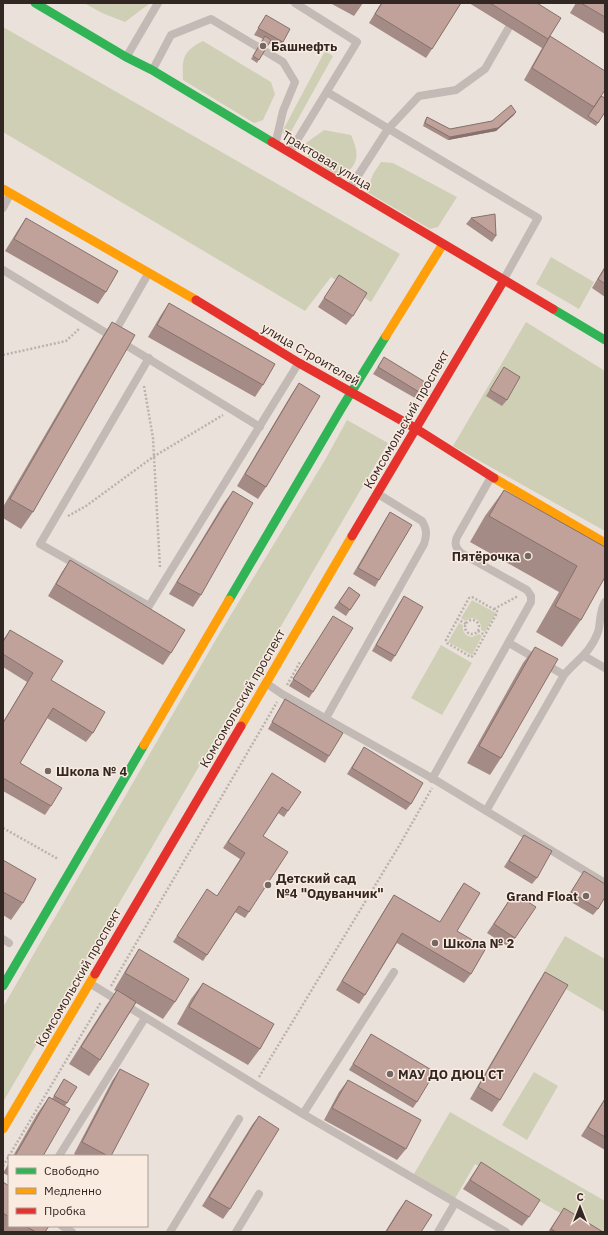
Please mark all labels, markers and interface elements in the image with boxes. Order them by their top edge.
place label: Башнефть [271,38,337,55]
marker: Башнефть [258,41,268,51]
street label: Трактовая улица [279,127,375,194]
street label: улица Строителей [258,319,363,390]
street label: Комсомольский проспект [360,347,453,492]
place label: Пятёрочка [452,548,520,565]
marker: Пятёрочка [523,551,533,561]
street label: Комсомольский проспект [196,626,289,771]
place label: Школа № 4 [56,763,127,780]
marker: Школа № 4 [43,766,53,776]
place label: Детский сад №4 "Одуванчик" [276,870,384,902]
marker: Детский сад №4 "Одуванчик" [263,880,273,890]
place label: Grand Float [506,888,578,905]
marker: Grand Float [581,891,591,901]
street label: Комсомольский проспект [32,905,125,1050]
place label: Школа № 2 [443,935,514,952]
marker: Школа № 2 [430,938,440,948]
place label: МАУ ДО ДЮЦ СТ [398,1066,504,1083]
marker: МАУ ДО ДЮЦ СТ [385,1069,395,1079]
legend [8,1155,148,1227]
text: Свободно [44,1163,100,1178]
text: Медленно [44,1183,102,1198]
north arrow [560,1187,600,1227]
text: С [576,1190,584,1204]
text: Пробка [44,1203,86,1218]

